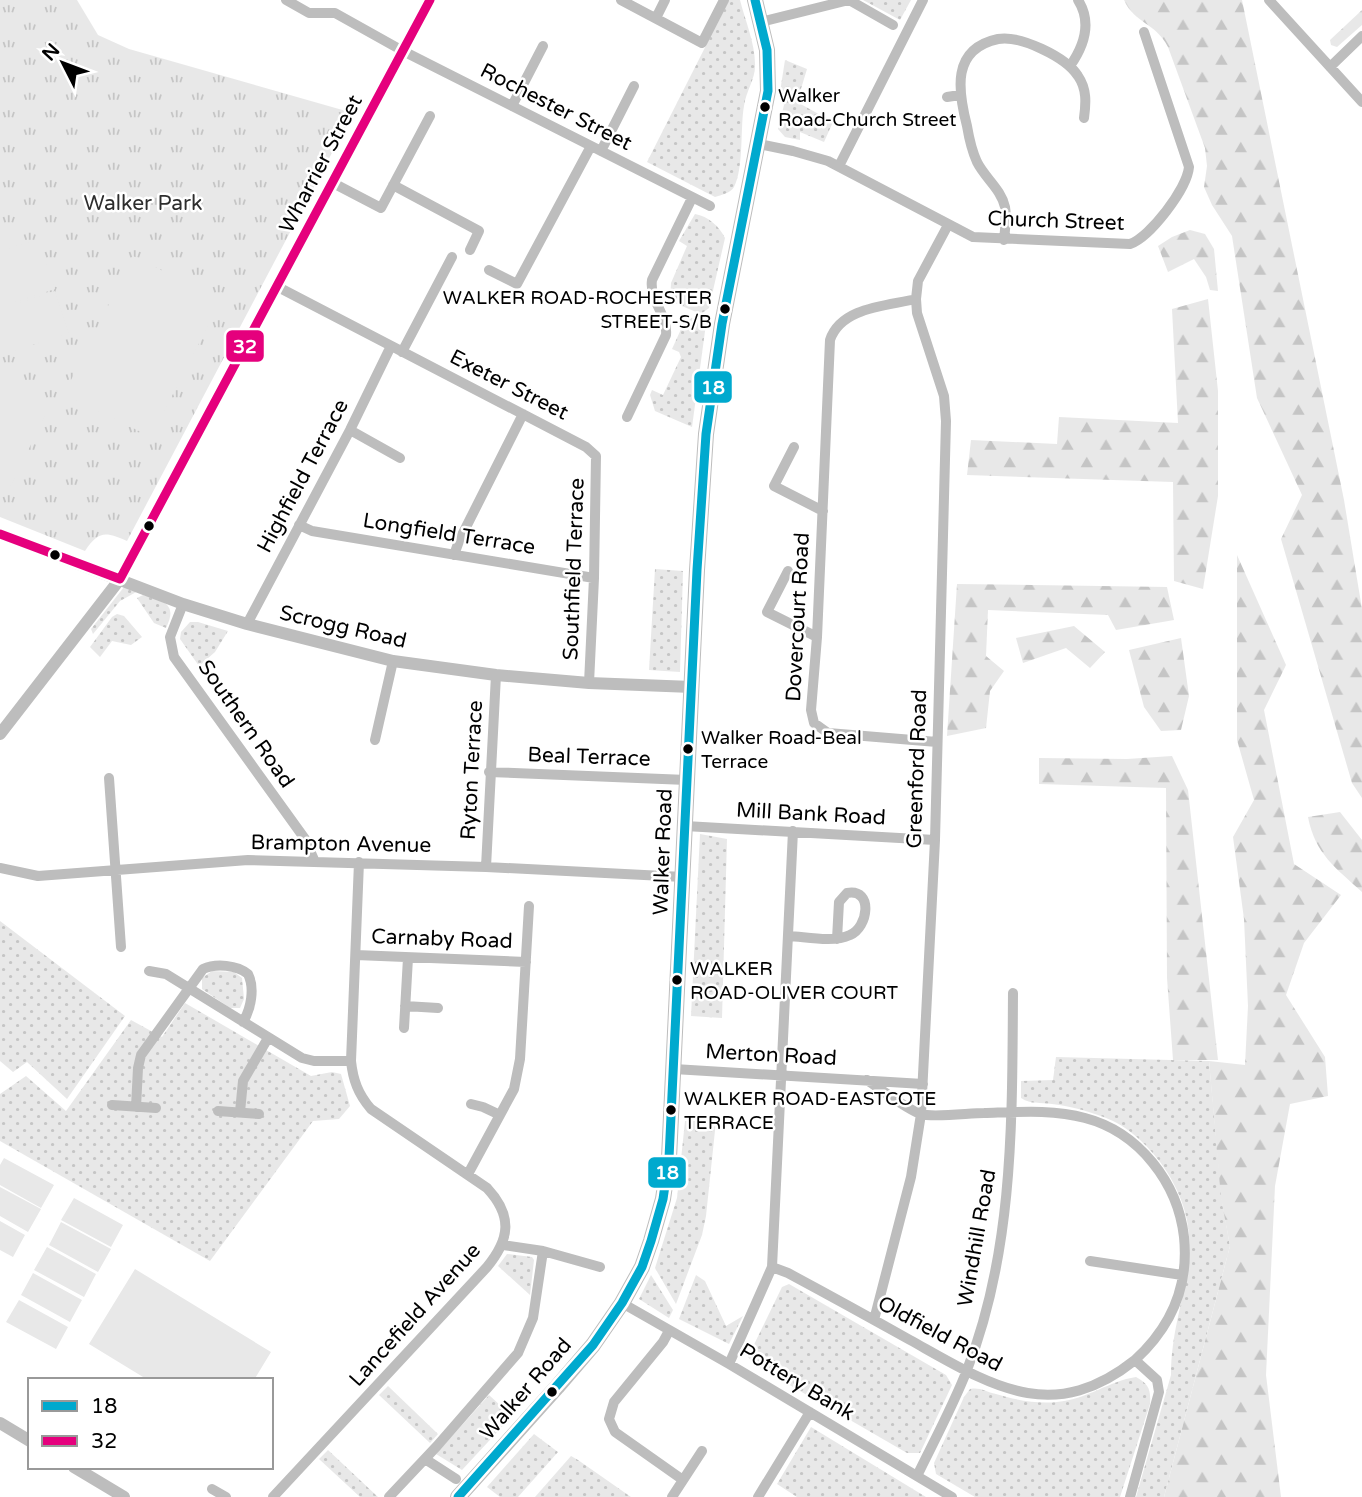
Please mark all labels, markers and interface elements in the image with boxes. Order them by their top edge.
north arrow [28,28,98,98]
text: N [38,39,64,65]
street label: Rochester Street [476,58,636,156]
place label: Walker Road-Church Street [778,85,957,131]
street label: Wharrier Street [274,91,368,237]
marker: Walker Road-Church Street [758,100,772,114]
park label: Walker Park [84,191,202,216]
street label: Church Street [987,206,1125,236]
place label: WALKER ROAD-ROCHESTER STREET-S/B [443,287,712,333]
marker: WALKER ROAD-ROCHESTER STREET-S/B [718,302,732,316]
line badge: 32 [225,329,265,363]
text: 32 [233,336,257,358]
street label: Exeter Street [446,344,572,426]
line badge: 18 [693,370,733,404]
text: 18 [701,377,725,399]
street label: Highfield Terrace [252,395,354,557]
street label: Southfield Terrace [558,477,590,661]
street label: Longfield Terrace [361,508,537,560]
unlabelled marker [142,519,156,533]
street label: Dovercourt Road [781,532,815,702]
unlabelled marker [48,548,62,562]
street label: Scrogg Road [277,600,409,654]
street label: Southern Road [193,655,299,793]
street label: Greenford Road [902,689,932,849]
street label: Ryton Terrace [456,699,488,840]
place label: Walker Road-Beal Terrace [701,727,862,773]
street label: Beal Terrace [527,742,651,772]
marker: Walker Road-Beal Terrace [681,742,695,756]
street label: Walker Road [648,788,678,916]
street label: Mill Bank Road [735,798,887,830]
street label: Brampton Avenue [250,830,432,858]
street label: Carnaby Road [371,924,513,954]
place label: WALKER ROAD-OLIVER COURT [690,958,899,1004]
marker: WALKER ROAD-OLIVER COURT [670,973,684,987]
street label: Merton Road [705,1039,837,1071]
place label: WALKER ROAD-EASTCOTE TERRACE [684,1088,936,1134]
marker: WALKER ROAD-EASTCOTE TERRACE [664,1103,678,1117]
line badge: 18 [647,1156,687,1189]
text: 18 [655,1162,679,1184]
street label: Windhill Road [953,1167,1001,1309]
street label: Lancefield Avenue [344,1238,486,1392]
street label: Oldfield Road [874,1291,1006,1377]
street label: Walker Road [475,1333,577,1445]
street label: Pottery Bank [735,1338,859,1426]
legend [28,1378,273,1469]
unlabelled marker [545,1385,559,1399]
text: 18 [91,1394,117,1419]
text: 32 [91,1429,117,1454]

